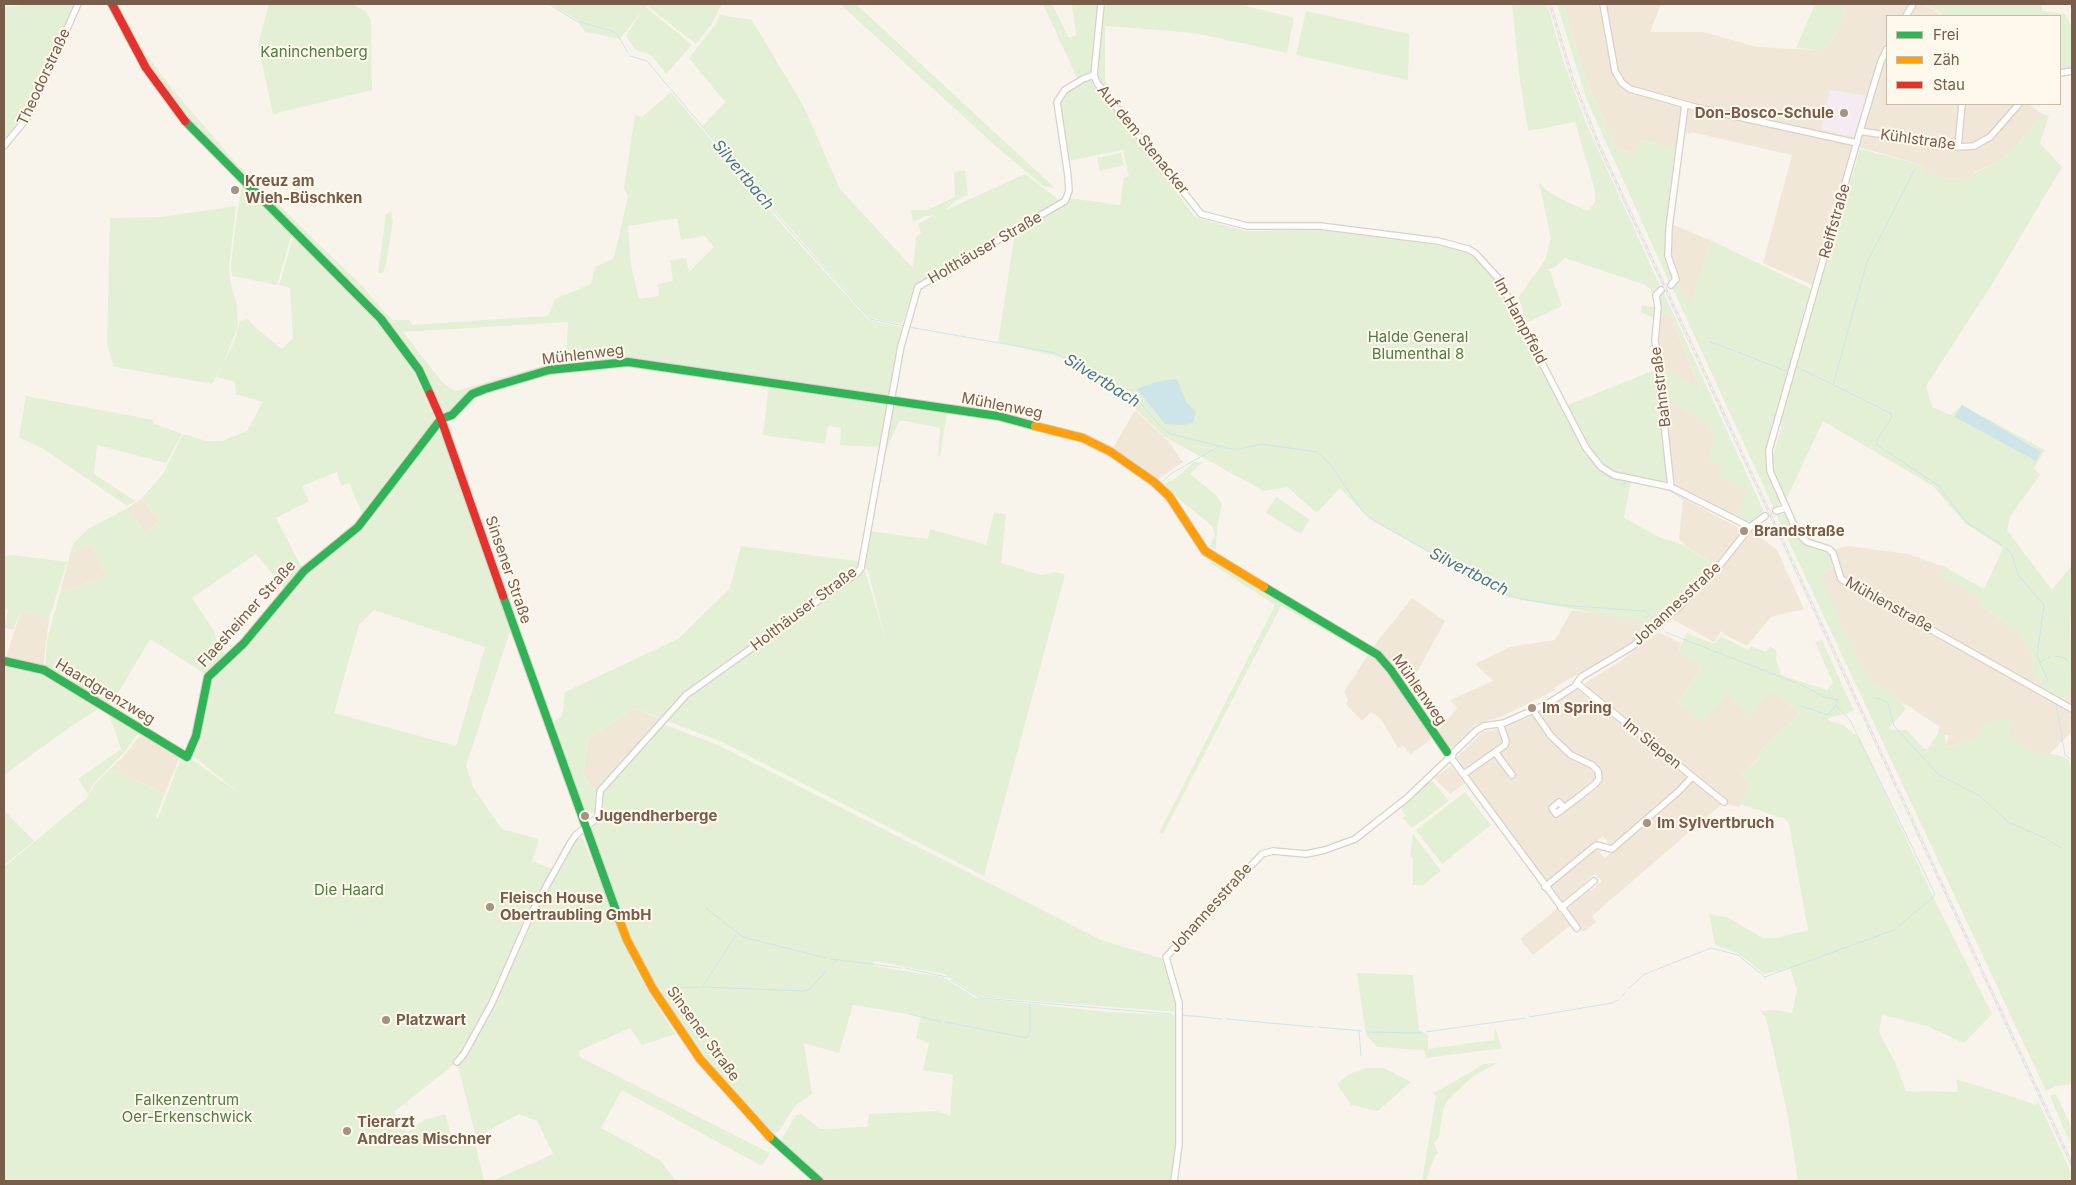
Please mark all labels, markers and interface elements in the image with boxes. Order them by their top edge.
legend [1886,15,2061,105]
text: Frei [1933,25,1959,44]
street label: Theodorstraße [14,26,74,128]
park label: Kaninchenberg [260,43,368,61]
text: Zäh [1933,50,1960,69]
text: Stau [1933,75,1965,94]
street label: Auf dem Stenacker [1093,82,1193,198]
place label: Don-Bosco-Schule [1695,104,1834,122]
marker: Don-Bosco-Schule [1838,107,1850,119]
street label: Kühlstraße [1879,126,1957,154]
water label: Silvertbach [708,136,778,214]
place label: Kreuz am Wieh-Büschken [245,172,362,207]
street label: Reiffstraße [1816,182,1854,260]
marker: Kreuz am Wieh-Büschken [229,184,241,196]
street label: Holthäuser Straße [925,208,1045,288]
street label: Im Hampffeld [1490,275,1550,367]
park label: Halde General Blumenthal 8 [1368,328,1468,363]
street label: Mühlenweg [541,341,625,369]
street label: Bahnstraße [1647,346,1675,428]
water label: Silvertbach [1061,350,1143,412]
street label: Mühlenweg [960,389,1044,423]
street label: Sinsener Straße [481,514,535,626]
place label: Brandstraße [1754,522,1845,540]
marker: Brandstraße [1738,525,1750,537]
water label: Silvertbach [1426,544,1512,600]
street label: Flaesheimer Straße [194,557,300,671]
street label: Johannesstraße [1629,559,1725,649]
street label: Holthäuser Straße [747,563,861,655]
street label: Mühlenstraße [1842,574,1936,636]
street label: Mühlenweg [1388,651,1450,729]
street label: Haardgrenzweg [52,655,158,729]
place label: Im Spring [1542,699,1612,717]
marker: Im Spring [1526,702,1538,714]
street label: Im Siepen [1619,715,1685,773]
place label: Jugendherberge [595,807,717,825]
marker: Jugendherberge [579,810,591,822]
place label: Im Sylvertbruch [1657,814,1774,832]
marker: Im Sylvertbruch [1641,817,1653,829]
street label: Johannesstraße [1166,860,1256,956]
park label: Die Haard [314,881,384,899]
place label: Fleisch House Obertraubling GmbH [500,889,651,924]
marker: Fleisch House Obertraubling GmbH [484,901,496,913]
street label: Sinsener Straße [663,983,743,1085]
place label: Platzwart [396,1011,466,1029]
marker: Platzwart [380,1014,392,1026]
park label: Falkenzentrum Oer-Erkenschwick [122,1091,252,1126]
place label: Tierarzt Andreas Mischner [357,1113,491,1148]
marker: Tierarzt Andreas Mischner [341,1125,353,1137]

